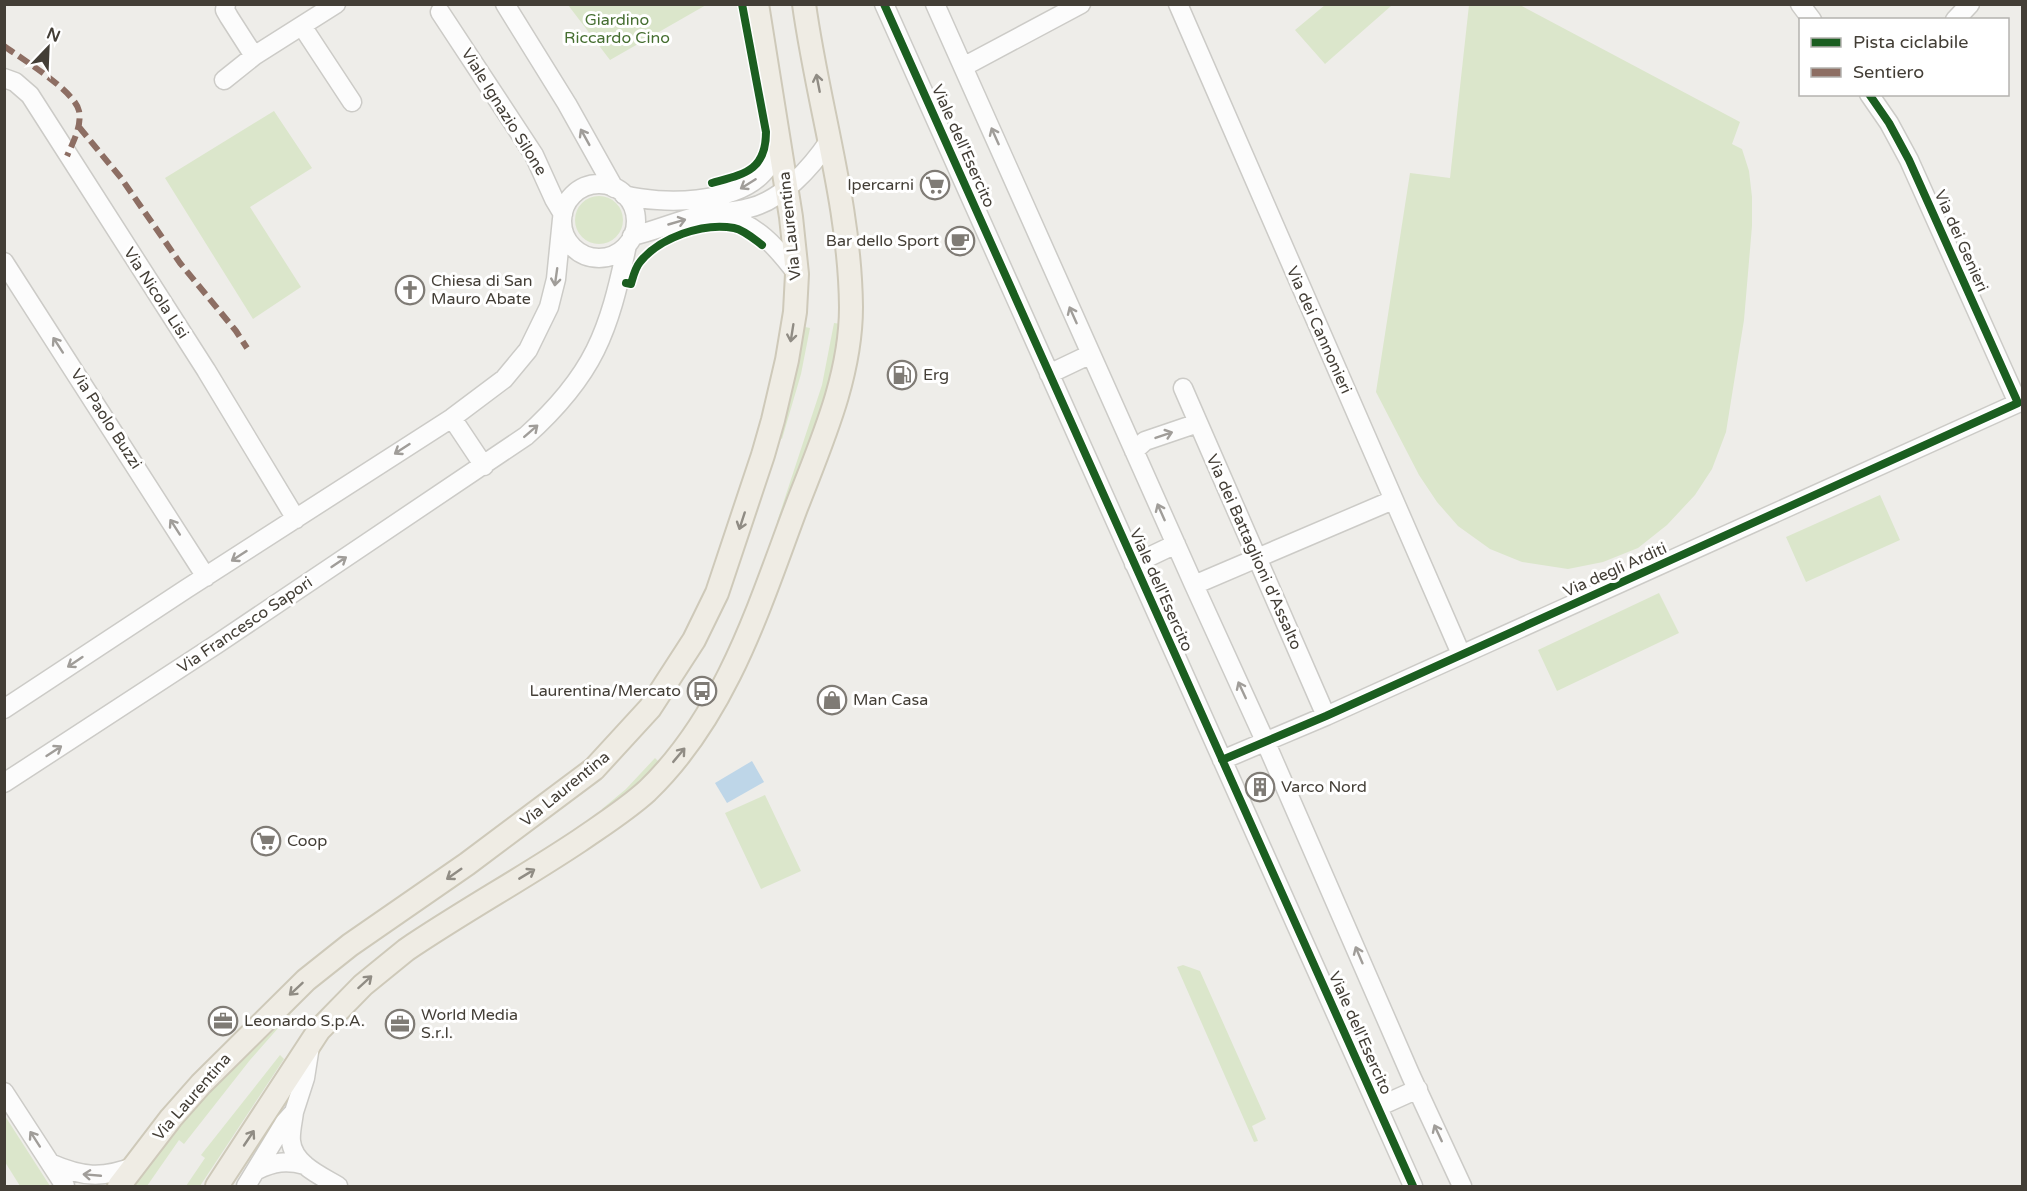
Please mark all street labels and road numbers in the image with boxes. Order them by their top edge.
street label: Viale Ignazio Silone [457,45,551,179]
street label: Viale dell'Esercito [927,81,999,211]
street label: Via Laurentina [774,171,806,281]
street label: Via dei Genieri [1930,187,1992,295]
street label: Via Nicola Lisi [119,244,193,342]
street label: Via dei Cannonieri [1282,263,1356,397]
street label: Via Paolo Buzzi [66,365,146,473]
street label: Via dei Battaglioni d'Assalto [1202,451,1306,653]
street label: Viale dell'Esercito [1125,525,1197,655]
street label: Via degli Arditi [1560,538,1670,602]
street label: Via Francesco Sapori [174,572,316,678]
street label: Via Laurentina [516,747,614,831]
street label: Viale dell'Esercito [1324,968,1396,1098]
street label: Via Laurentina [149,1049,235,1145]

